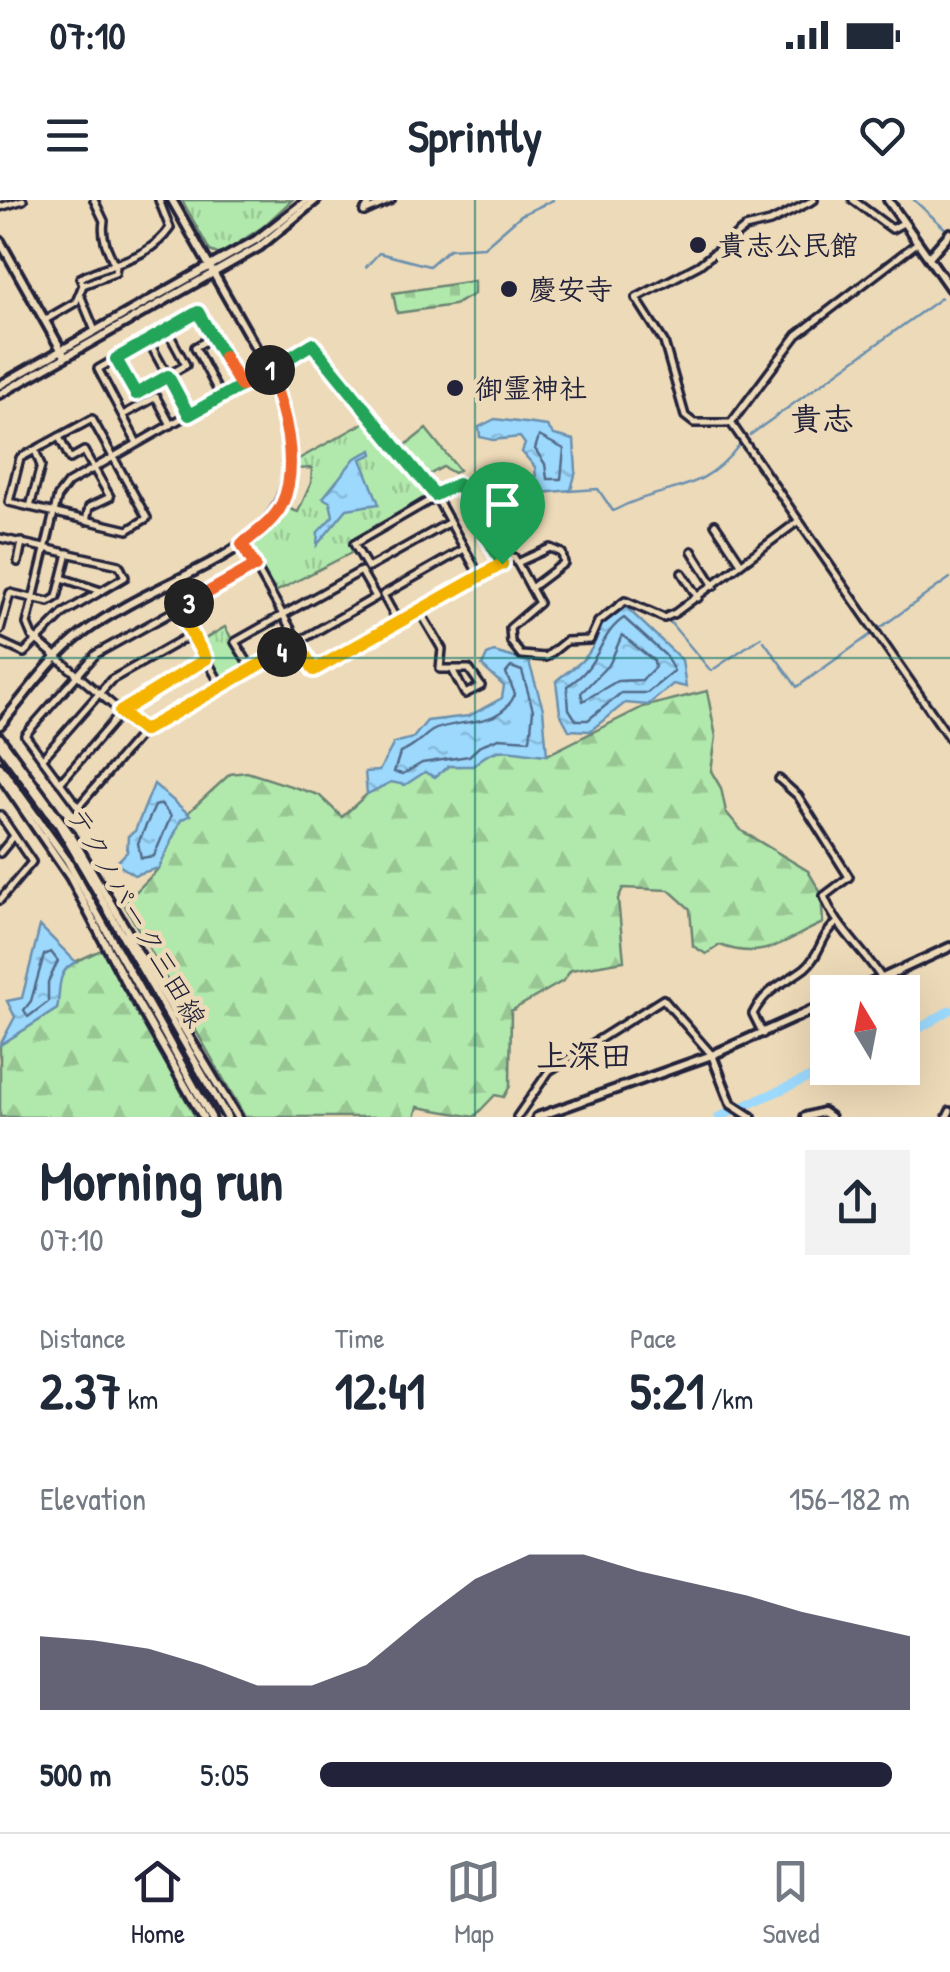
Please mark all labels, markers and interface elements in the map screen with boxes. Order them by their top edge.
text: 07:10 [50,9,125,61]
text: Sprintly [408,105,542,166]
icon: menu [40,108,95,163]
icon: heart [855,108,910,163]
place label: 貴志公民館 [718,226,858,264]
marker: 貴志公民館 [687,234,709,256]
place label: 慶安寺 [529,270,613,308]
marker: 慶安寺 [498,278,520,300]
pin: 1 [245,345,295,395]
text: 1 [265,351,275,389]
place label: 御霊神社 [475,369,587,407]
marker: 御霊神社 [444,377,466,399]
district label: 貴志 [790,397,854,440]
pin [460,462,545,565]
icon: arrive [475,477,530,532]
pin: 3 [164,578,214,628]
text: 3 [183,584,195,622]
pin: 4 [257,627,307,677]
text: 4 [277,633,287,671]
street label: テクノパーク三田線 [59,800,215,1034]
north arrow [810,975,920,1085]
map controls [810,975,920,1085]
district label: 上深田 [536,1034,632,1077]
text: Morning run [40,1143,283,1217]
button: share [805,1150,910,1255]
text: 07:10 [40,1218,104,1261]
text: Distance [40,1319,126,1357]
text: Time [335,1319,385,1357]
text: Pace [630,1319,676,1357]
text: 2.37 [40,1357,121,1425]
text: 12:41 [335,1357,425,1425]
text: 5:21 [630,1357,704,1425]
text: km [121,1380,158,1418]
text: /km [704,1380,753,1418]
text: Elevation [40,1477,146,1520]
text: 156–182 m [789,1477,910,1520]
text: 500 m [40,1753,111,1796]
text: 5:05 [200,1753,249,1796]
tab: Home [130,1854,185,1952]
tab: Map [446,1854,501,1952]
tab: Saved [762,1854,820,1952]

